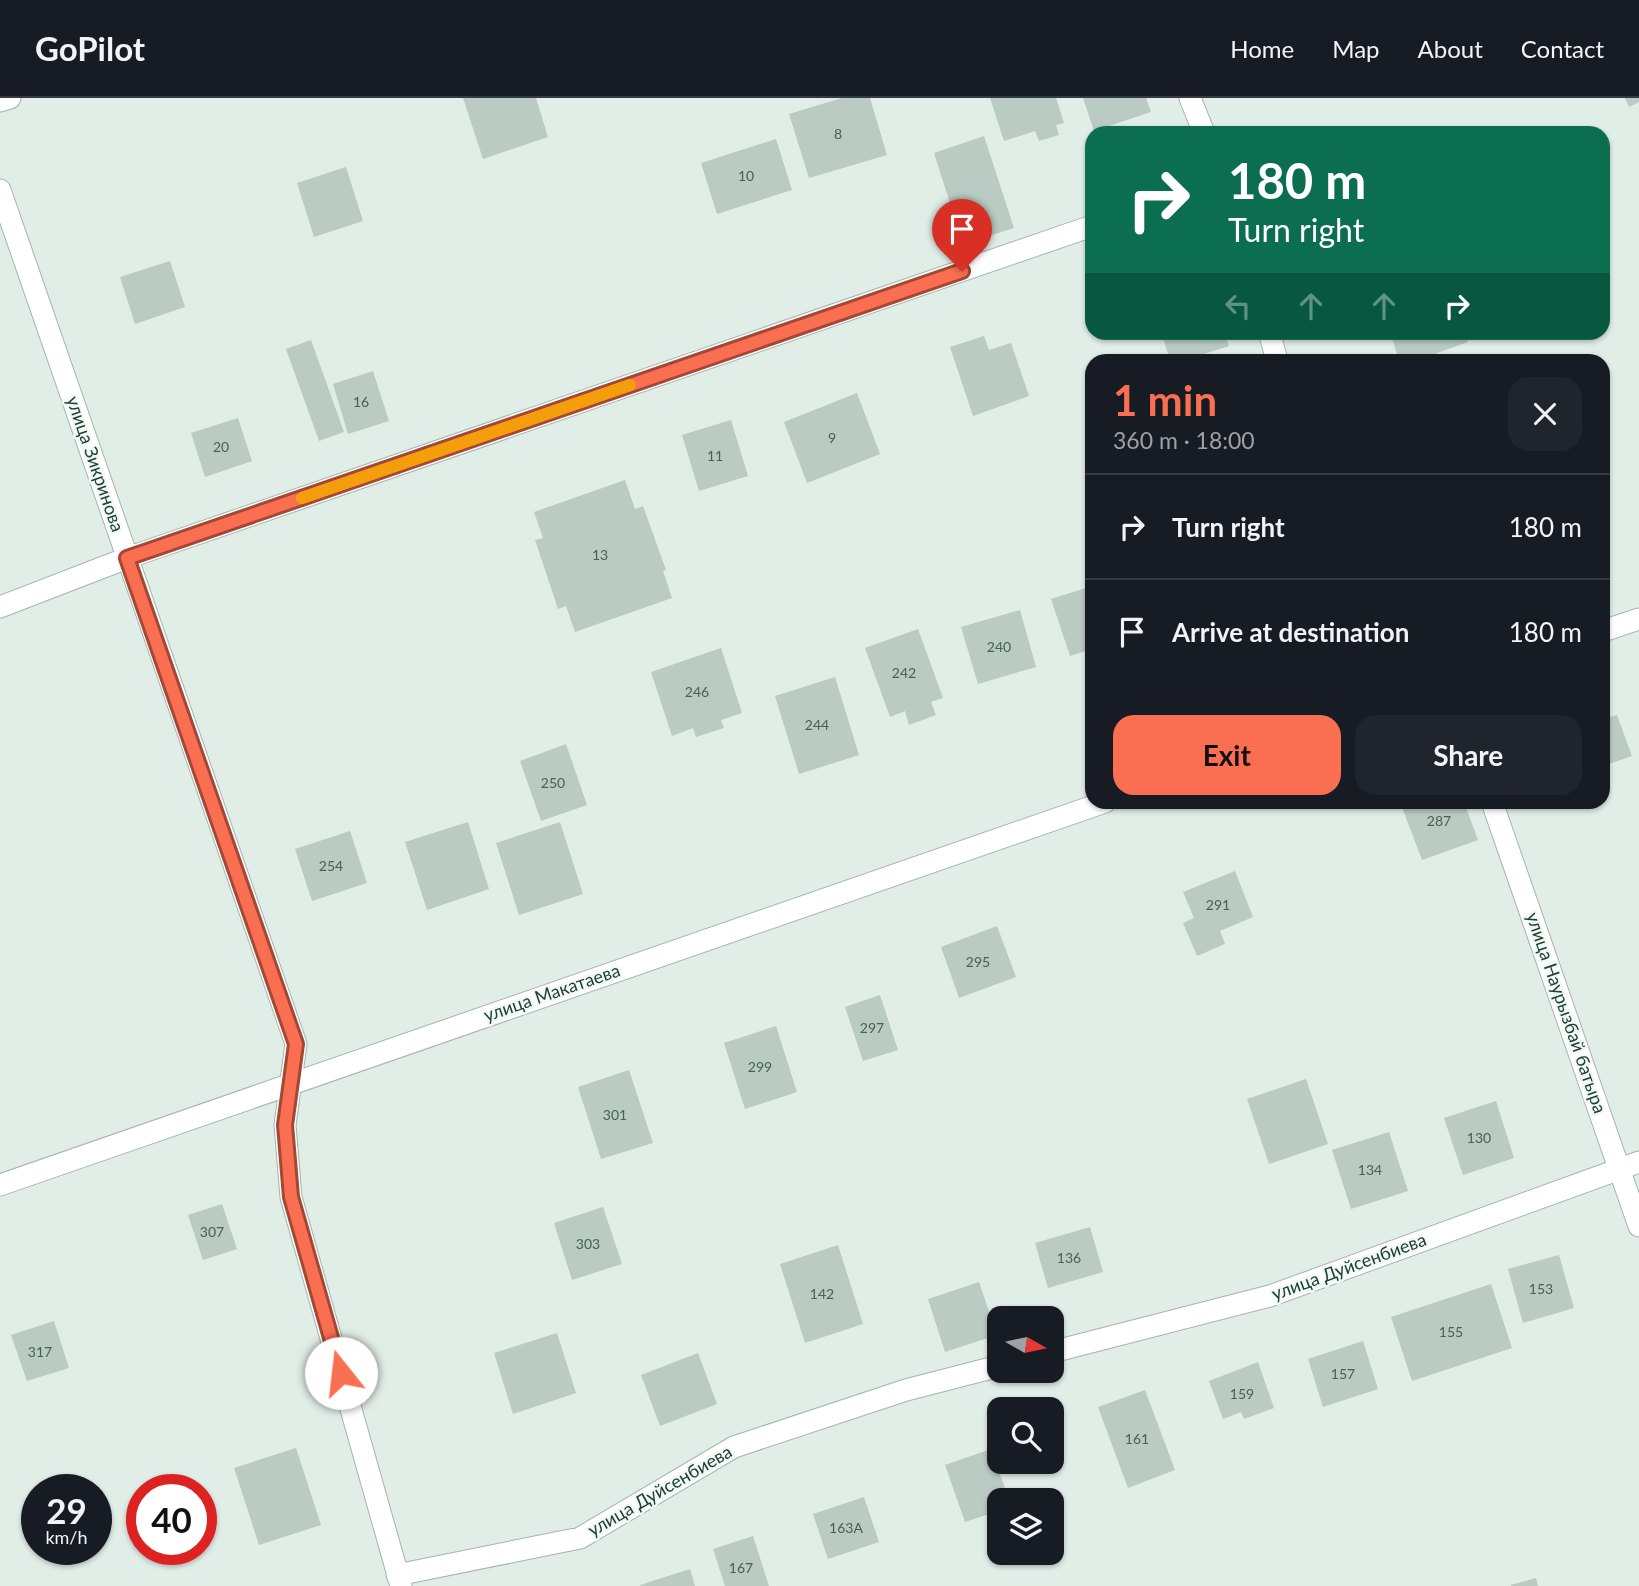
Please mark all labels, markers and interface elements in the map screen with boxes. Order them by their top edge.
text: GoPilot [35,28,145,68]
text: Home [1230,34,1294,63]
text: Map [1332,34,1380,63]
text: About [1418,34,1483,63]
text: Contact [1521,34,1604,63]
house number: 8 [834,125,842,142]
text: 180 m [1228,151,1366,209]
icon: right [1113,154,1204,245]
house number: 10 [738,167,754,184]
pin [932,199,992,271]
icon: arrive [943,210,981,248]
text: Turn right [1228,210,1364,249]
icon: left [1219,287,1257,325]
icon: ahead [1292,287,1330,325]
icon: ahead [1365,287,1403,325]
icon: right [1438,287,1476,325]
text: 1 min [1113,375,1217,425]
button: close [1508,377,1582,451]
street label: улица Зикринова [62,393,130,535]
house number: 16 [353,393,369,410]
text: 360 m · 18:00 [1113,426,1255,454]
house number: 9 [828,429,836,446]
house number: 20 [213,438,229,455]
house number: 11 [707,447,723,464]
icon: right [1113,508,1151,546]
text: Turn right [1172,511,1285,543]
text: 180 m [1509,511,1582,543]
house number: 13 [592,546,608,563]
icon: arrive [1113,613,1151,651]
text: Arrive at destination [1172,616,1409,648]
text: 180 m [1509,616,1582,648]
house number: 240 [987,638,1011,655]
house number: 242 [892,664,916,681]
house number: 246 [685,683,709,700]
button: Exit [1113,715,1341,795]
button: Share [1355,715,1582,795]
house number: 244 [805,716,829,733]
house number: 250 [541,774,565,791]
house number: 287 [1427,812,1451,829]
house number: 254 [319,857,343,874]
house number: 291 [1206,896,1230,913]
street label: улица Наурызбай батыра [1522,909,1612,1116]
house number: 295 [966,953,990,970]
street label: улица Макатаева [481,958,623,1026]
house number: 297 [860,1019,884,1036]
house number: 299 [748,1058,772,1075]
house number: 301 [603,1106,627,1123]
house number: 130 [1467,1129,1491,1146]
house number: 134 [1358,1161,1382,1178]
house number: 307 [200,1223,224,1240]
street label: улица Дуйсенбиева [1268,1228,1429,1304]
house number: 303 [576,1235,600,1252]
house number: 136 [1057,1249,1081,1266]
house number: 153 [1529,1280,1553,1297]
house number: 142 [810,1285,834,1302]
north arrow [987,1306,1064,1382]
map controls [987,1306,1064,1565]
house number: 155 [1439,1323,1463,1340]
position arrow [304,1336,378,1410]
house number: 317 [28,1343,52,1360]
house number: 157 [1331,1365,1355,1382]
house number: 159 [1230,1385,1254,1402]
button: search [987,1397,1064,1474]
house number: 161 [1125,1430,1149,1447]
street label: улица Дуйсенбиева [583,1440,736,1540]
speed limit sign: 40 [126,1474,217,1565]
button: layers [987,1488,1064,1565]
text: 29 [46,1489,87,1531]
house number: 163А [829,1519,863,1536]
text: km/h [45,1526,88,1548]
house number: 167 [729,1559,753,1576]

